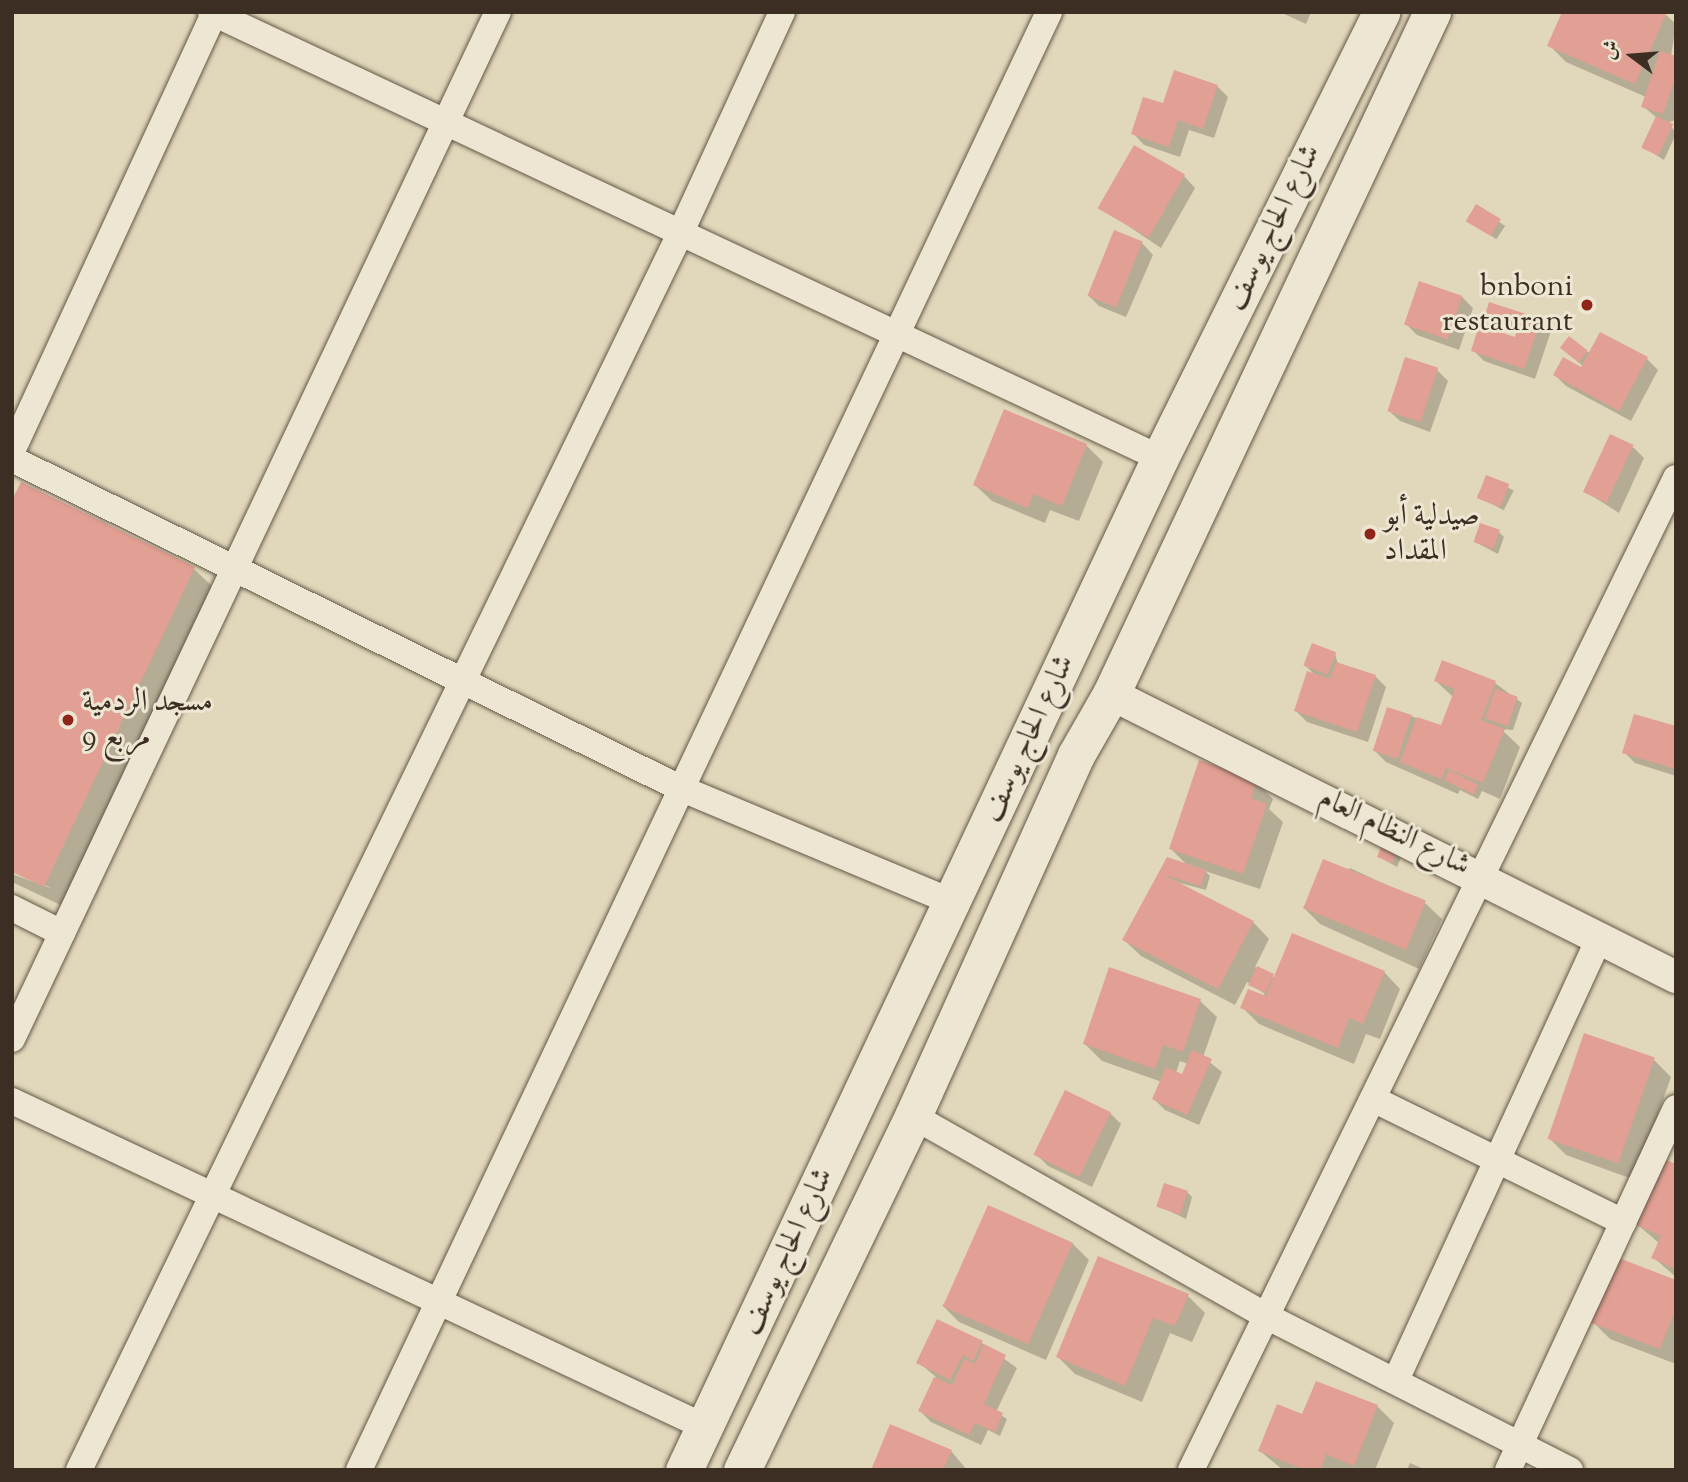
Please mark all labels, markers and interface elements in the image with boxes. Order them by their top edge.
north arrow [1597,21,1667,91]
text: ش [1596,37,1627,63]
street label: شارع الحاج يوسف [1218,139,1330,317]
place label: bnboni restaurant [1442,270,1573,340]
marker: bnboni restaurant [1579,297,1595,313]
place label: صيدلية أبو المقداد [1384,499,1480,570]
marker: صيدلية أبو المقداد [1362,526,1378,542]
street label: شارع الحاج يوسف [975,650,1083,828]
place label: مسجد الردمية مربع 9 [82,685,213,756]
marker: مسجد الردمية مربع 9 [60,712,76,728]
street label: شارع النظام العام [1312,781,1476,885]
street label: شارع الحاج يوسف [734,1163,842,1341]

